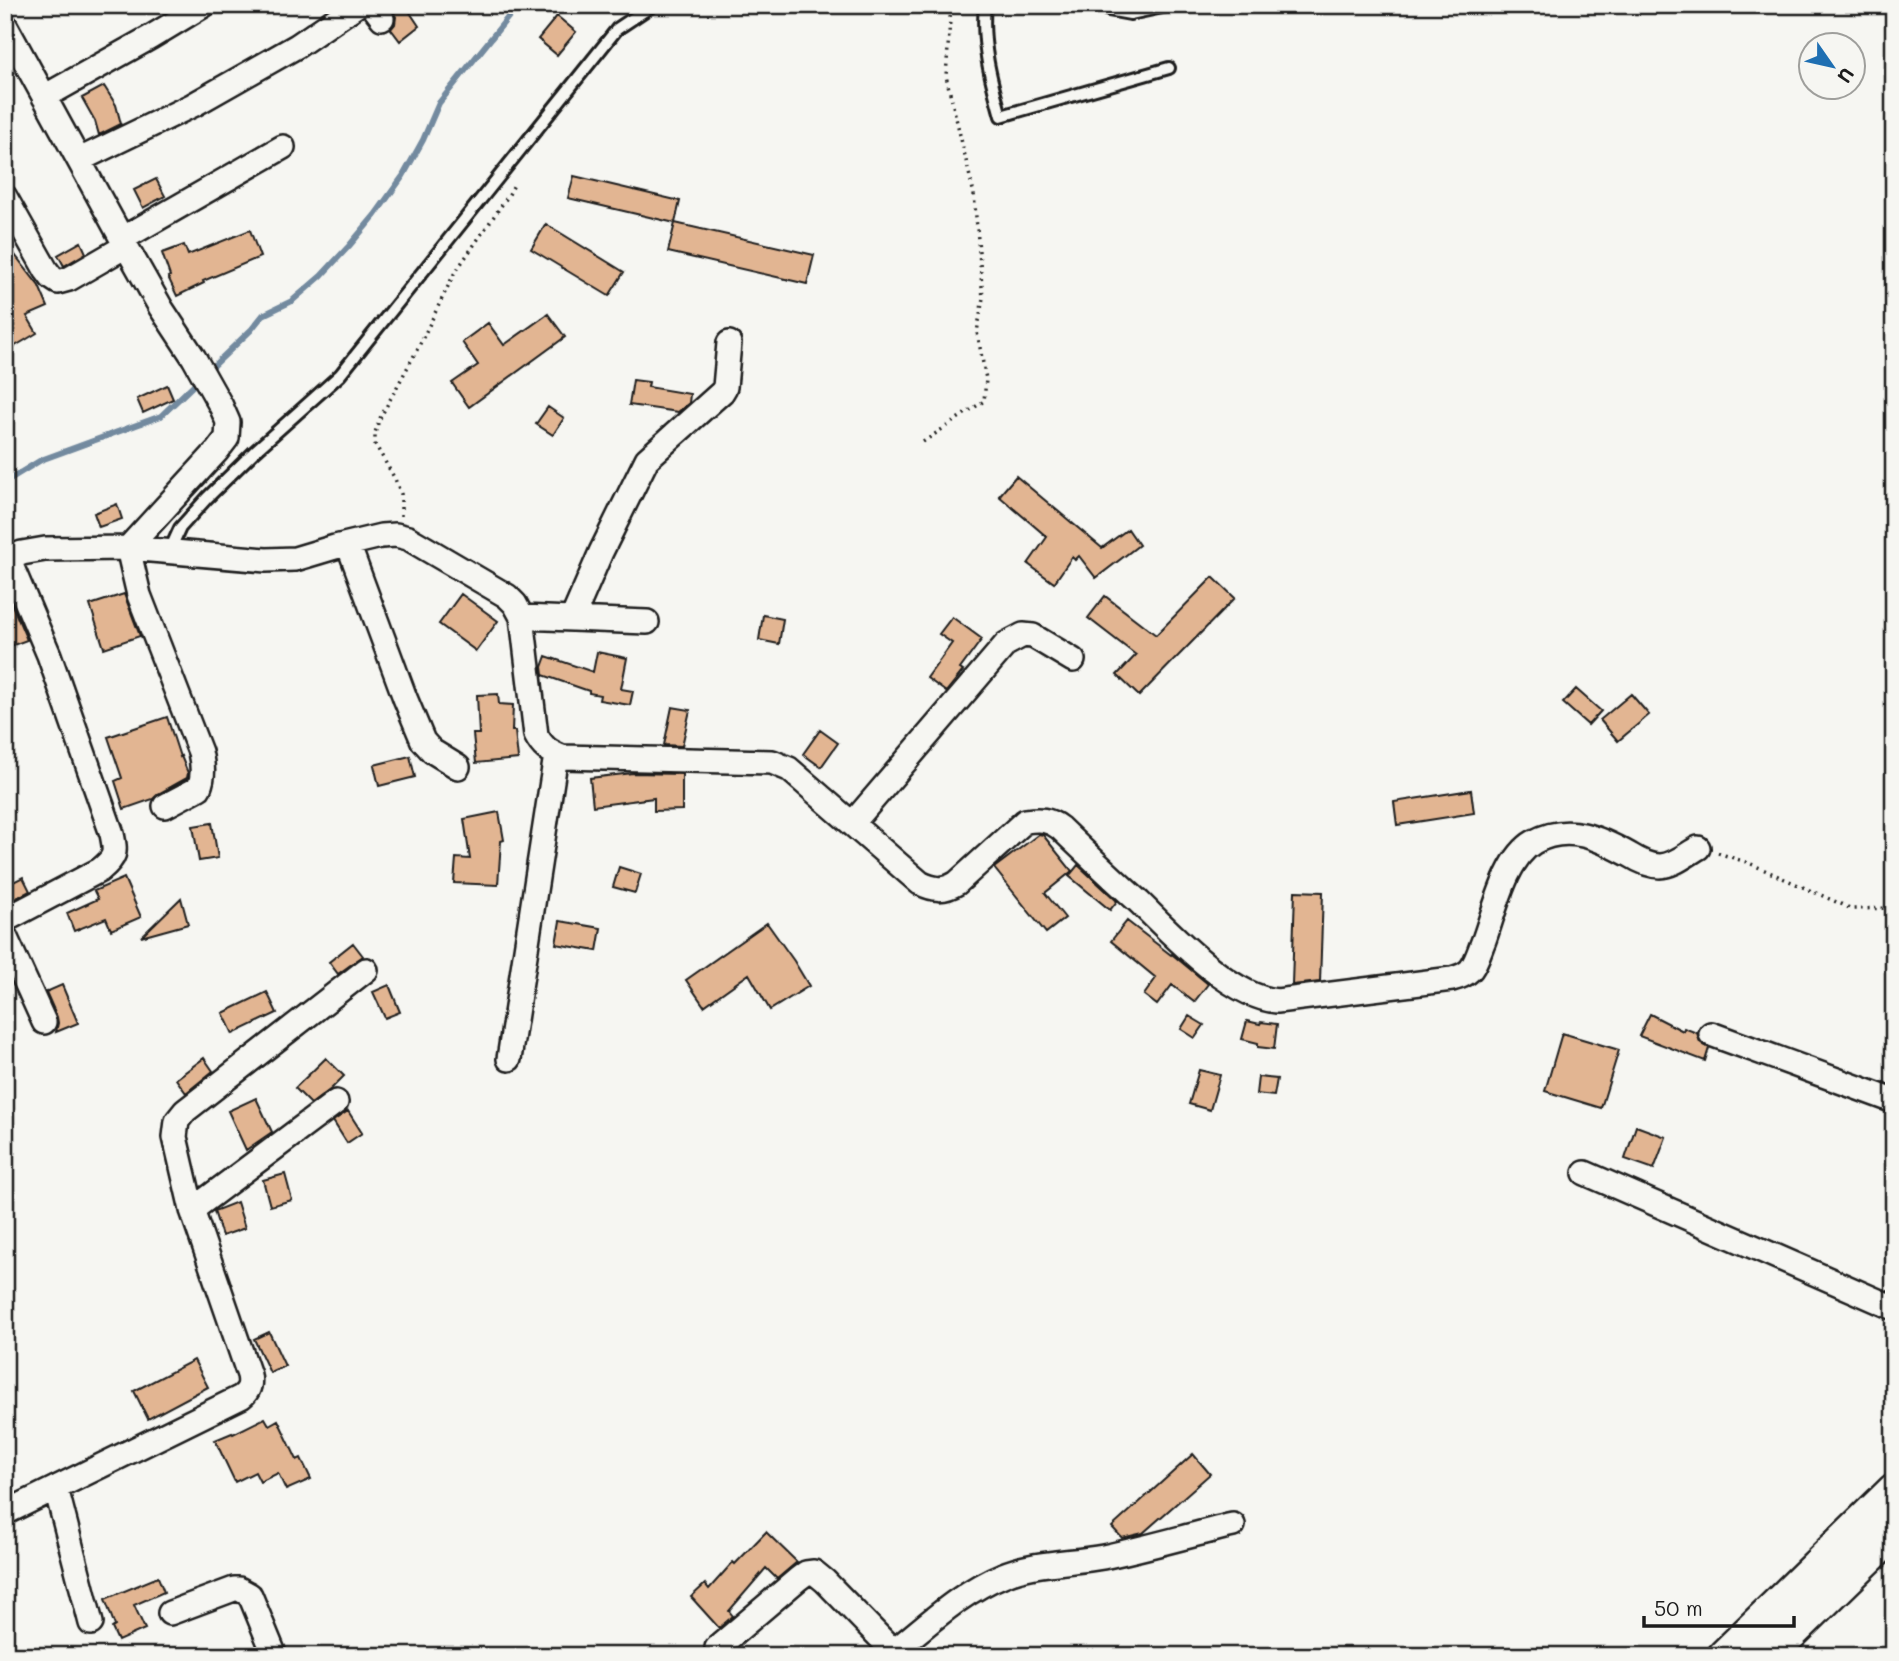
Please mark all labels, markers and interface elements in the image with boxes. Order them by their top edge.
north arrow [1798,32,1868,102]
text: U [1832,63,1861,88]
scale bar [1644,1584,1794,1628]
text: 50 m [1654,1594,1703,1621]

